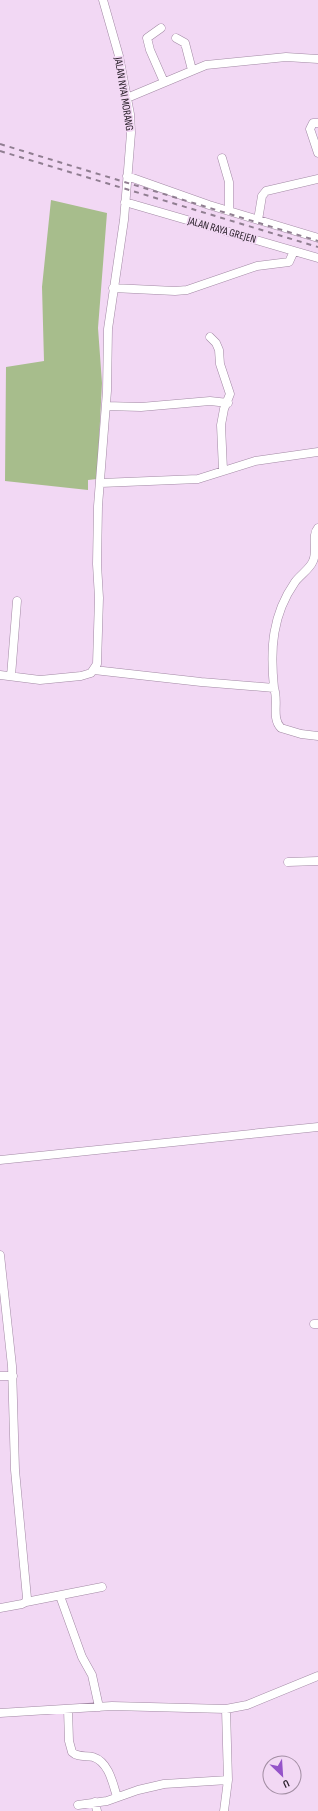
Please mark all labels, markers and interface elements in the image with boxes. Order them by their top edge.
street label: JALAN NYAI MORANG [112,55,136,132]
street label: JALAN RAYA GREJEN [185,214,258,246]
north arrow [262,1755,302,1795]
text: U [280,1777,291,1791]

